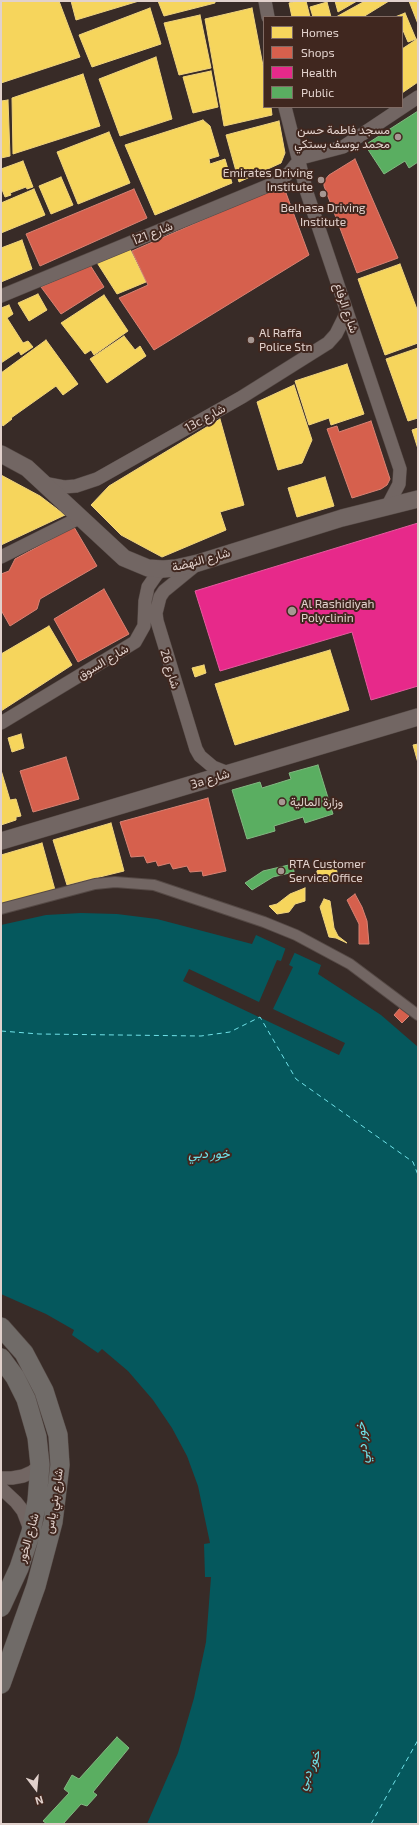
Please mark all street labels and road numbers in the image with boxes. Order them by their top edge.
street label: شارع 21أ [131,219,175,247]
street label: شارع الرفاع [331,281,361,335]
street label: 13c شارع [182,401,228,435]
street label: شارع النهضة [170,545,232,575]
street label: شارع السوق [75,641,131,683]
street label: شارع 26 [157,648,183,690]
street label: 3a شارع [189,766,231,792]
street label: شارع بني ياس [42,1467,66,1535]
street label: شارع الخور [14,1512,42,1564]

